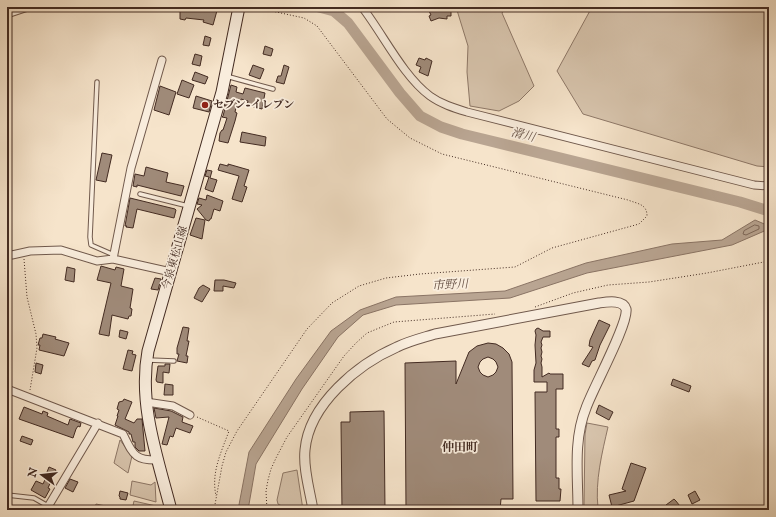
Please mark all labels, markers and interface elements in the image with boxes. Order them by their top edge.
place label: セブン-イレブン [213,98,294,112]
marker: セブン-イレブン [200,100,210,110]
water label: 滑川 [510,125,538,146]
street label: 今泉東松山線 [159,224,191,292]
water label: 市野川 [432,276,470,293]
district label: 仲田町 [442,440,478,455]
north arrow [22,455,62,495]
text: N [25,466,41,480]

